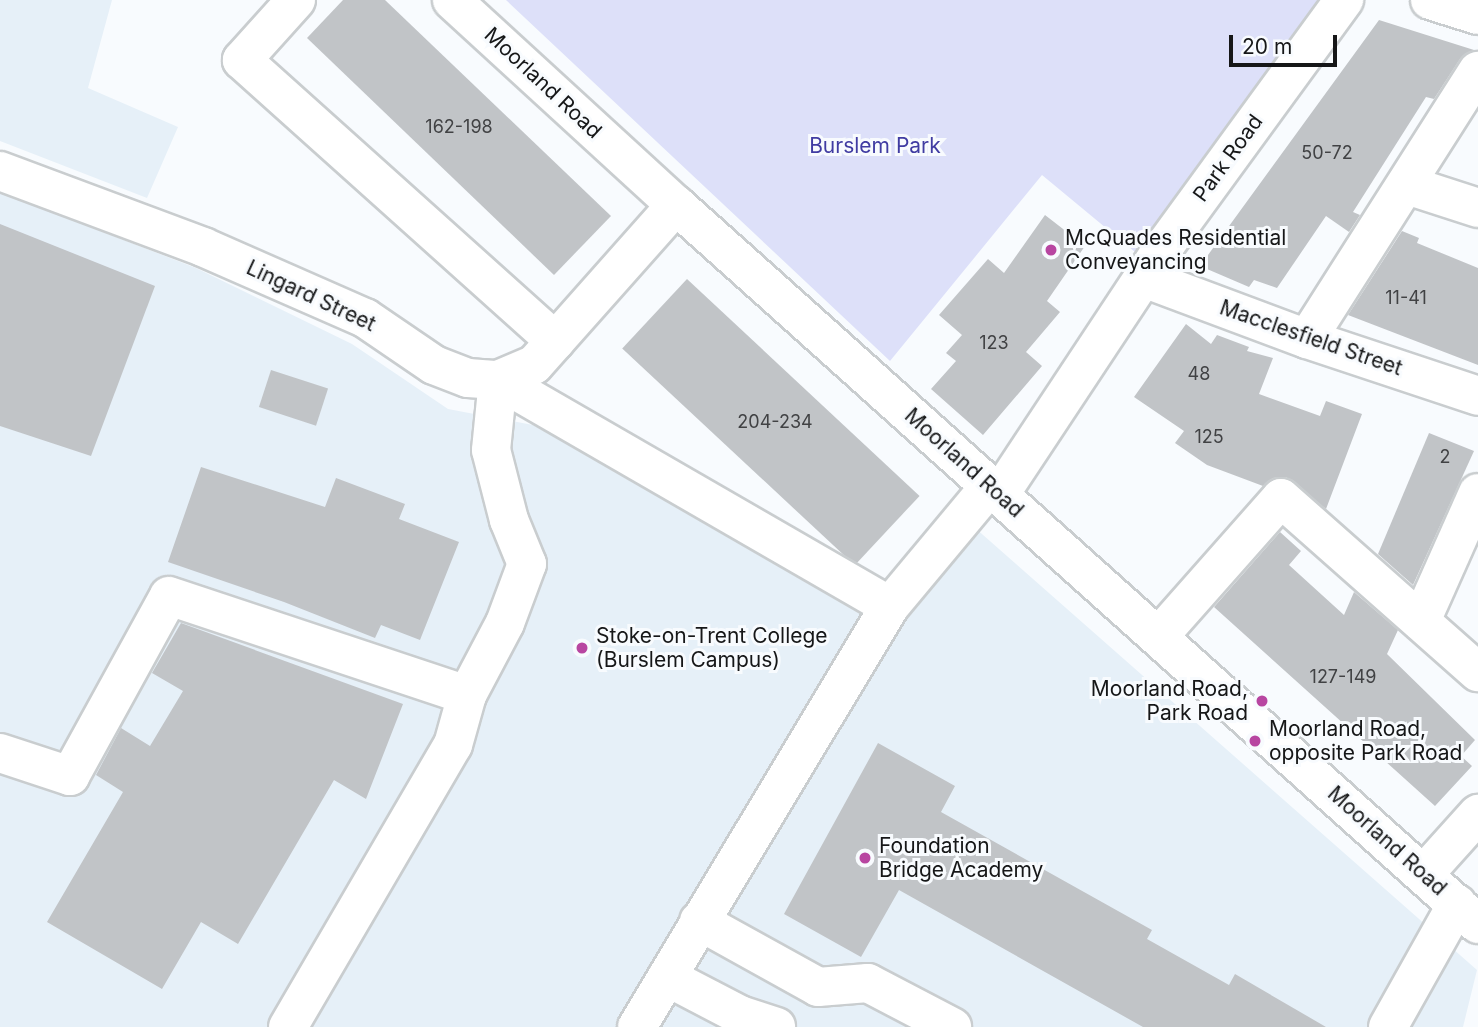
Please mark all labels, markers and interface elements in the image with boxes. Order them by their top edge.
scale bar [1233,21,1342,65]
street label: Moorland Road [479,22,607,144]
text: 20 m [1242,34,1292,59]
street label: Park Road [1188,110,1268,206]
house number: 162-198 [425,116,493,138]
park label: Burslem Park [809,133,941,159]
house number: 50-72 [1301,142,1353,164]
place label: McQuades Residential Conveyancing [1065,225,1286,275]
marker: McQuades Residential Conveyancing [1043,242,1059,258]
street label: Lingard Street [242,255,380,337]
house number: 11-41 [1385,287,1427,309]
street label: Macclesfield Street [1216,295,1406,381]
house number: 123 [979,332,1009,354]
house number: 48 [1188,363,1210,385]
street label: Moorland Road [899,403,1029,523]
house number: 204-234 [737,411,813,433]
house number: 125 [1194,426,1224,448]
house number: 2 [1440,446,1450,468]
place label: Stoke-on-Trent College (Burslem Campus) [596,623,828,673]
marker: Stoke-on-Trent College (Burslem Campus) [574,640,590,656]
house number: 127-149 [1310,666,1376,688]
place label: Moorland Road, Park Road [1091,676,1248,726]
marker: Moorland Road, Park Road [1254,693,1270,709]
place label: Moorland Road, opposite Park Road [1269,716,1462,766]
marker: Moorland Road, opposite Park Road [1247,733,1263,749]
street label: Moorland Road [1322,781,1452,901]
place label: Foundation Bridge Academy [879,833,1043,883]
marker: Foundation Bridge Academy [857,850,873,866]

